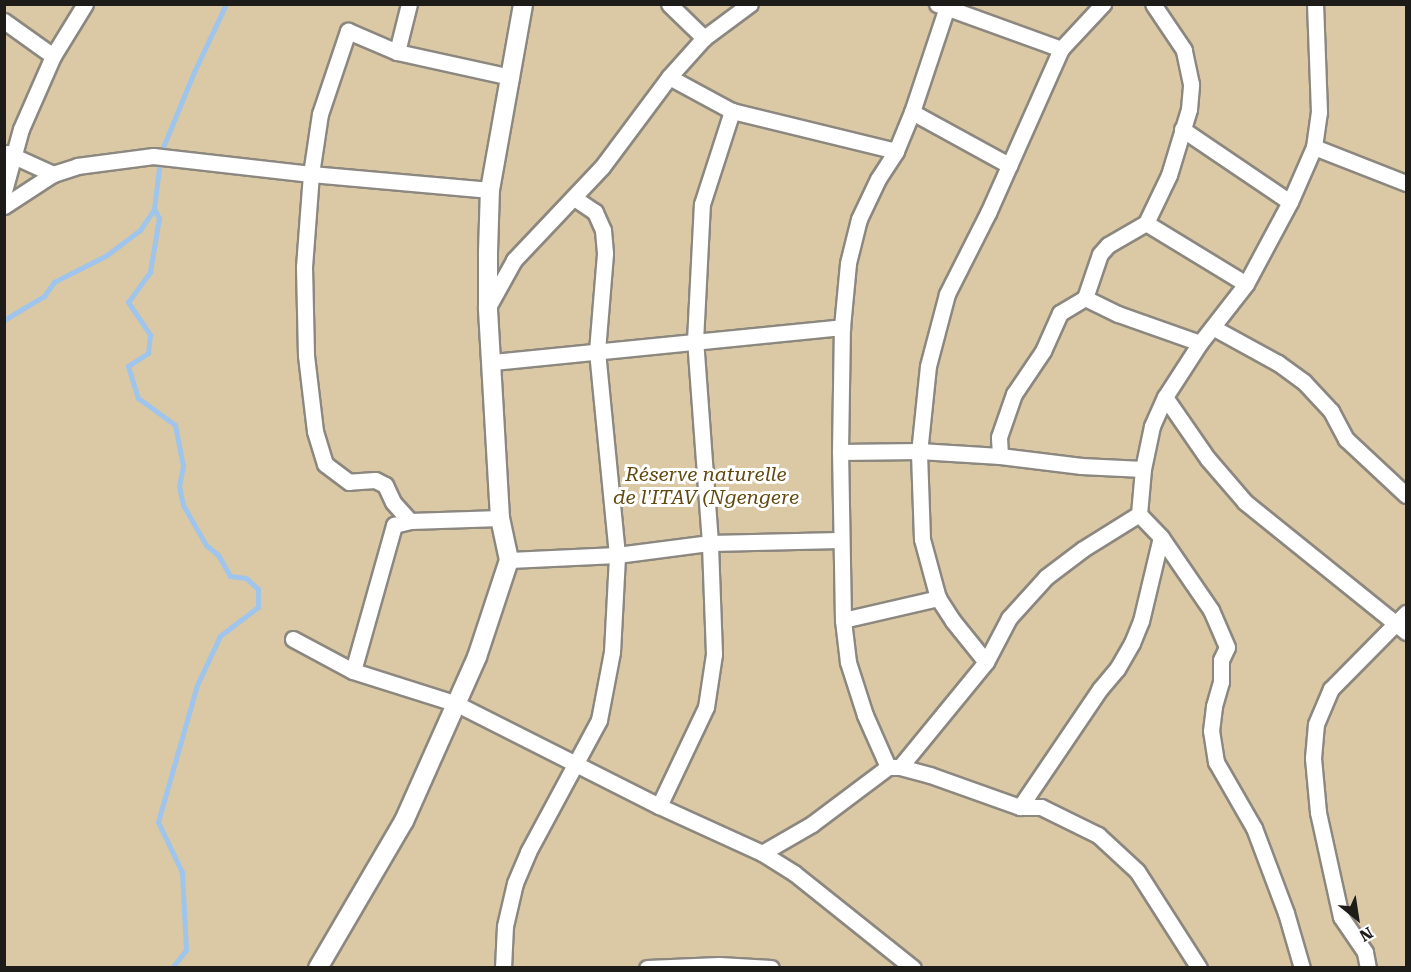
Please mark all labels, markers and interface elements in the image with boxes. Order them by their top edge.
park label: Réserve naturelle de l'ITAV (Ngengere [613,462,799,509]
north arrow [1327,888,1387,948]
text: N [1356,923,1376,945]

